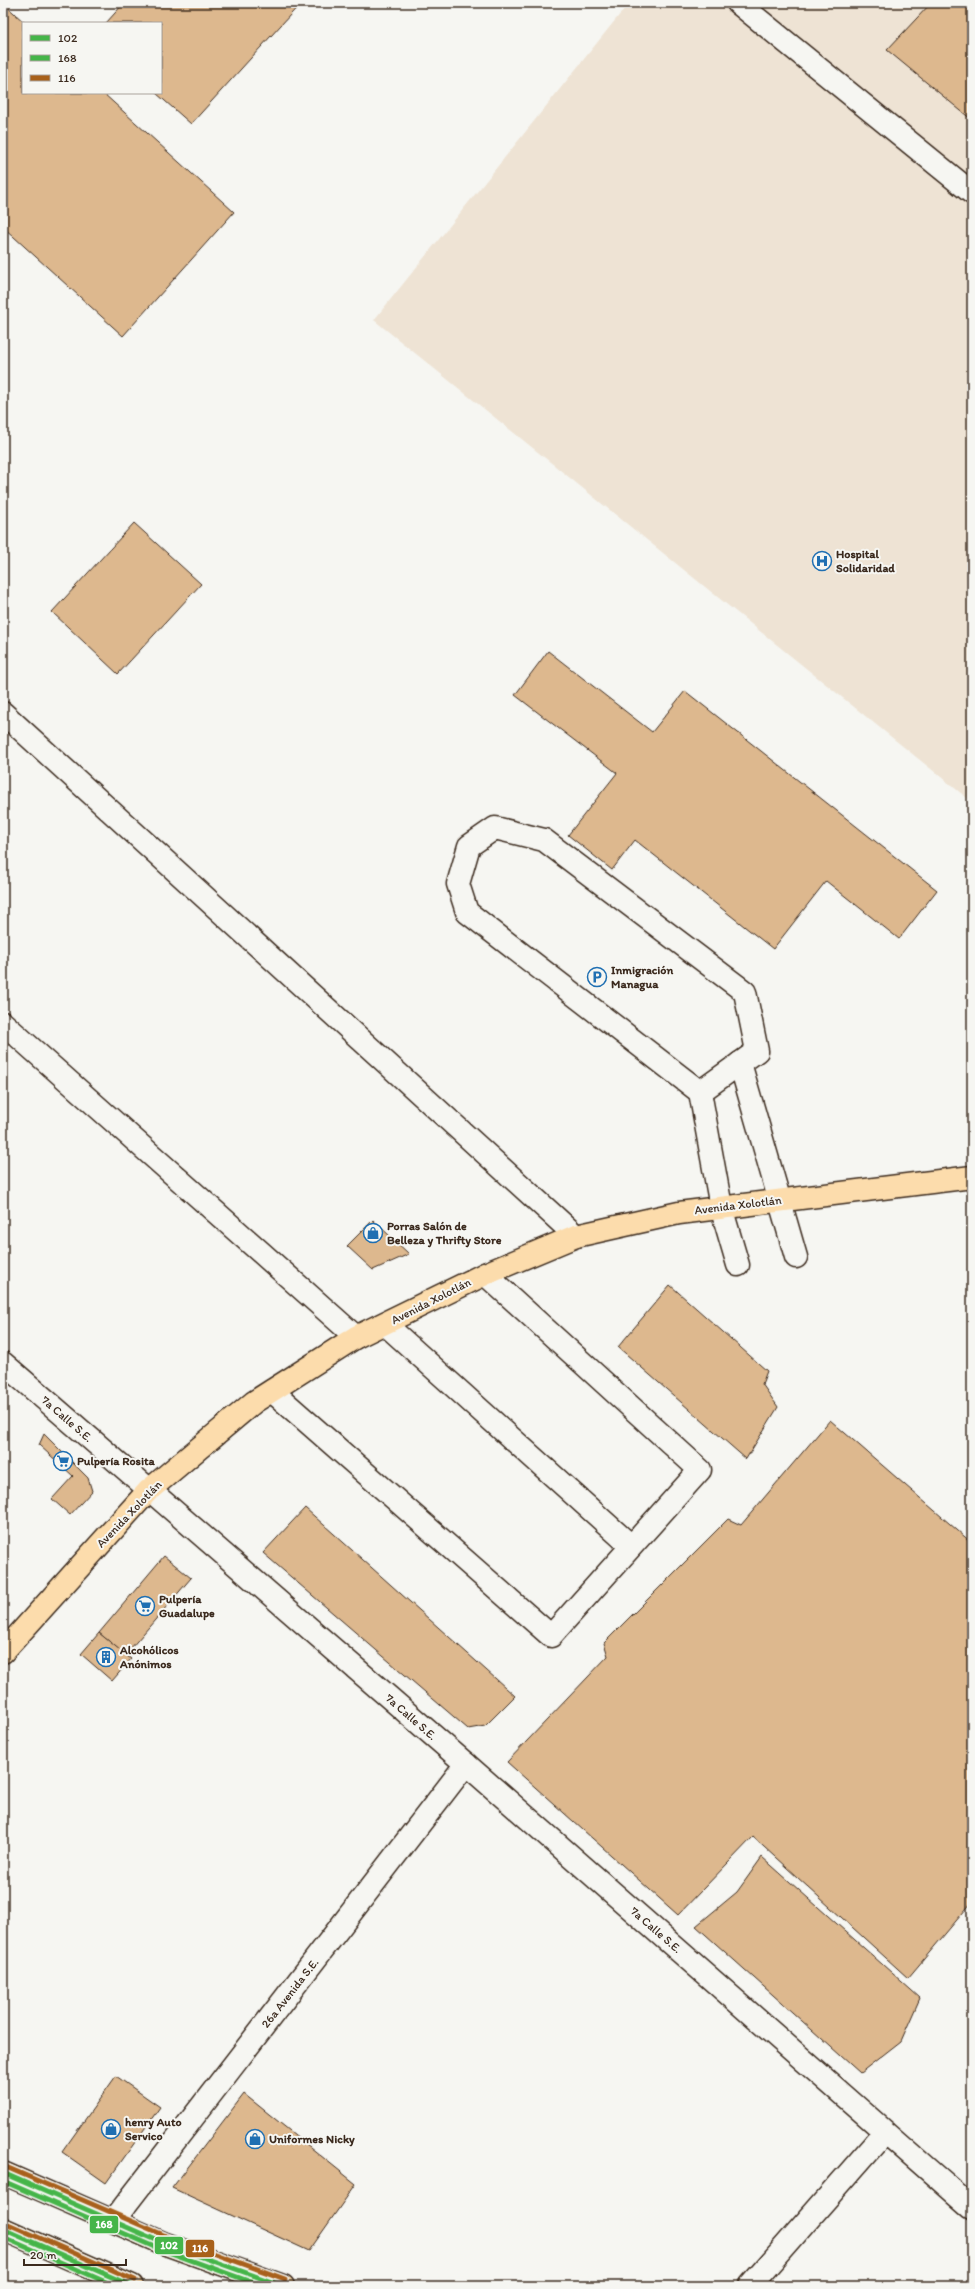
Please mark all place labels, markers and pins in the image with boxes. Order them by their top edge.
place label: Hospital Solidaridad [836,547,895,575]
hospital icon: Hospital Solidaridad [811,550,833,572]
place label: Inmigración Managua [611,963,673,992]
parking icon: Inmigración Managua [586,966,608,988]
place label: Porras Salón de Belleza y Thrifty Store [387,1219,502,1248]
shop icon: Porras Salón de Belleza y Thrifty Store [362,1222,384,1244]
supermarket icon: Pulpería Rosita [52,1450,74,1472]
place label: Pulpería Rosita [77,1454,155,1469]
place label: Pulpería Guadalupe [159,1592,215,1621]
supermarket icon: Pulpería Guadalupe [134,1595,156,1617]
place label: Alcohólicos Anónimos [119,1643,179,1671]
building icon: Alcohólicos Anónimos [95,1646,117,1668]
place label: henry Auto Servico [125,2115,182,2143]
shop icon: henry Auto Servico [100,2118,122,2140]
shop icon: Uniformes Nicky [244,2128,266,2150]
place label: Uniformes Nicky [269,2132,355,2147]

